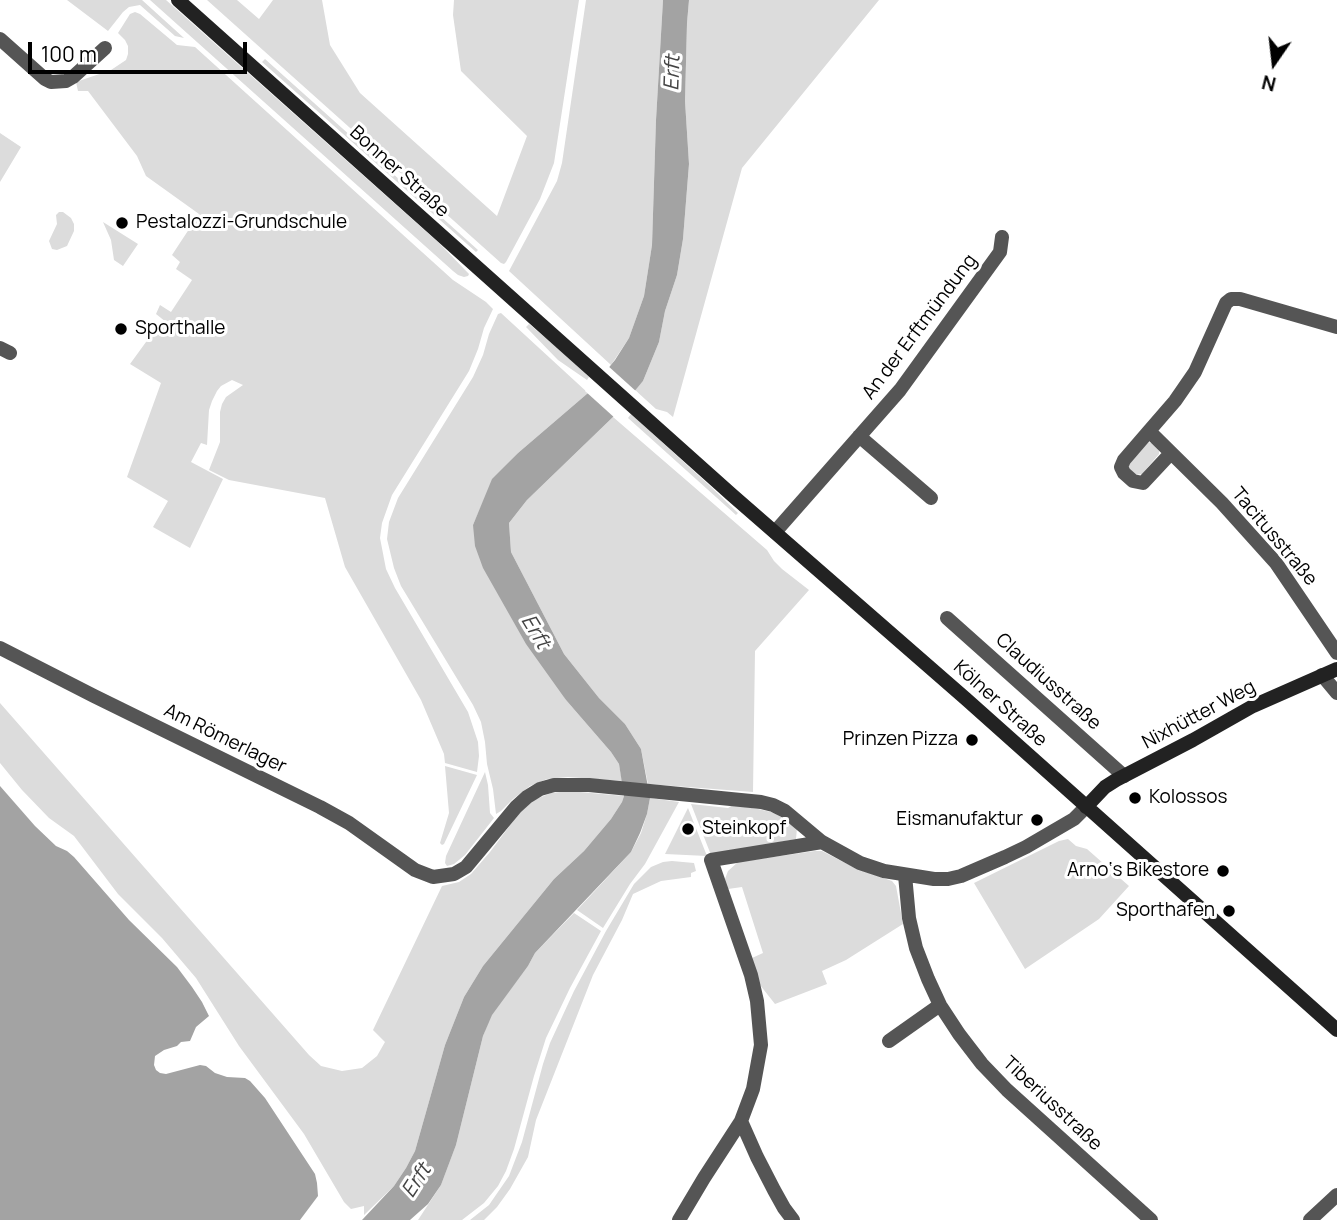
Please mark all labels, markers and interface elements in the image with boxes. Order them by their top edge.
scale bar [32,28,250,72]
north arrow [1239,28,1309,98]
text: 100 m [41,40,97,68]
water label: Erft [660,55,686,91]
text: N [1259,69,1279,98]
street label: Bonner Straße [345,121,453,223]
place label: Pestalozzi-Grundschule [136,212,347,234]
marker: Pestalozzi-Grundschule [114,215,130,231]
street label: An der Erftmündung [858,250,982,404]
place label: Sporthalle [135,318,225,340]
marker: Sporthalle [113,321,129,337]
street label: Tacitusstraße [1226,483,1322,591]
water label: Erft [515,610,555,654]
street label: Claudiusstraße [991,629,1105,735]
street label: Kölner Straße [949,656,1051,752]
street label: Nixhütter Weg [1139,676,1259,754]
street label: Am Römerlager [160,700,290,778]
place label: Prinzen Pizza [843,729,958,751]
marker: Prinzen Pizza [964,732,980,748]
place label: Kolossos [1149,787,1227,809]
marker: Kolossos [1127,790,1143,806]
place label: Eismanufaktur [896,809,1023,831]
marker: Eismanufaktur [1029,812,1045,828]
place label: Steinkopf [702,818,786,840]
marker: Steinkopf [680,821,696,837]
place label: Arno‘s Bikestore [1067,860,1209,882]
marker: Arno‘s Bikestore [1215,863,1231,879]
place label: Sporthafen [1116,900,1215,922]
marker: Sporthafen [1221,903,1237,919]
street label: Tiberiusstraße [998,1052,1106,1156]
water label: Erft [397,1159,437,1203]

